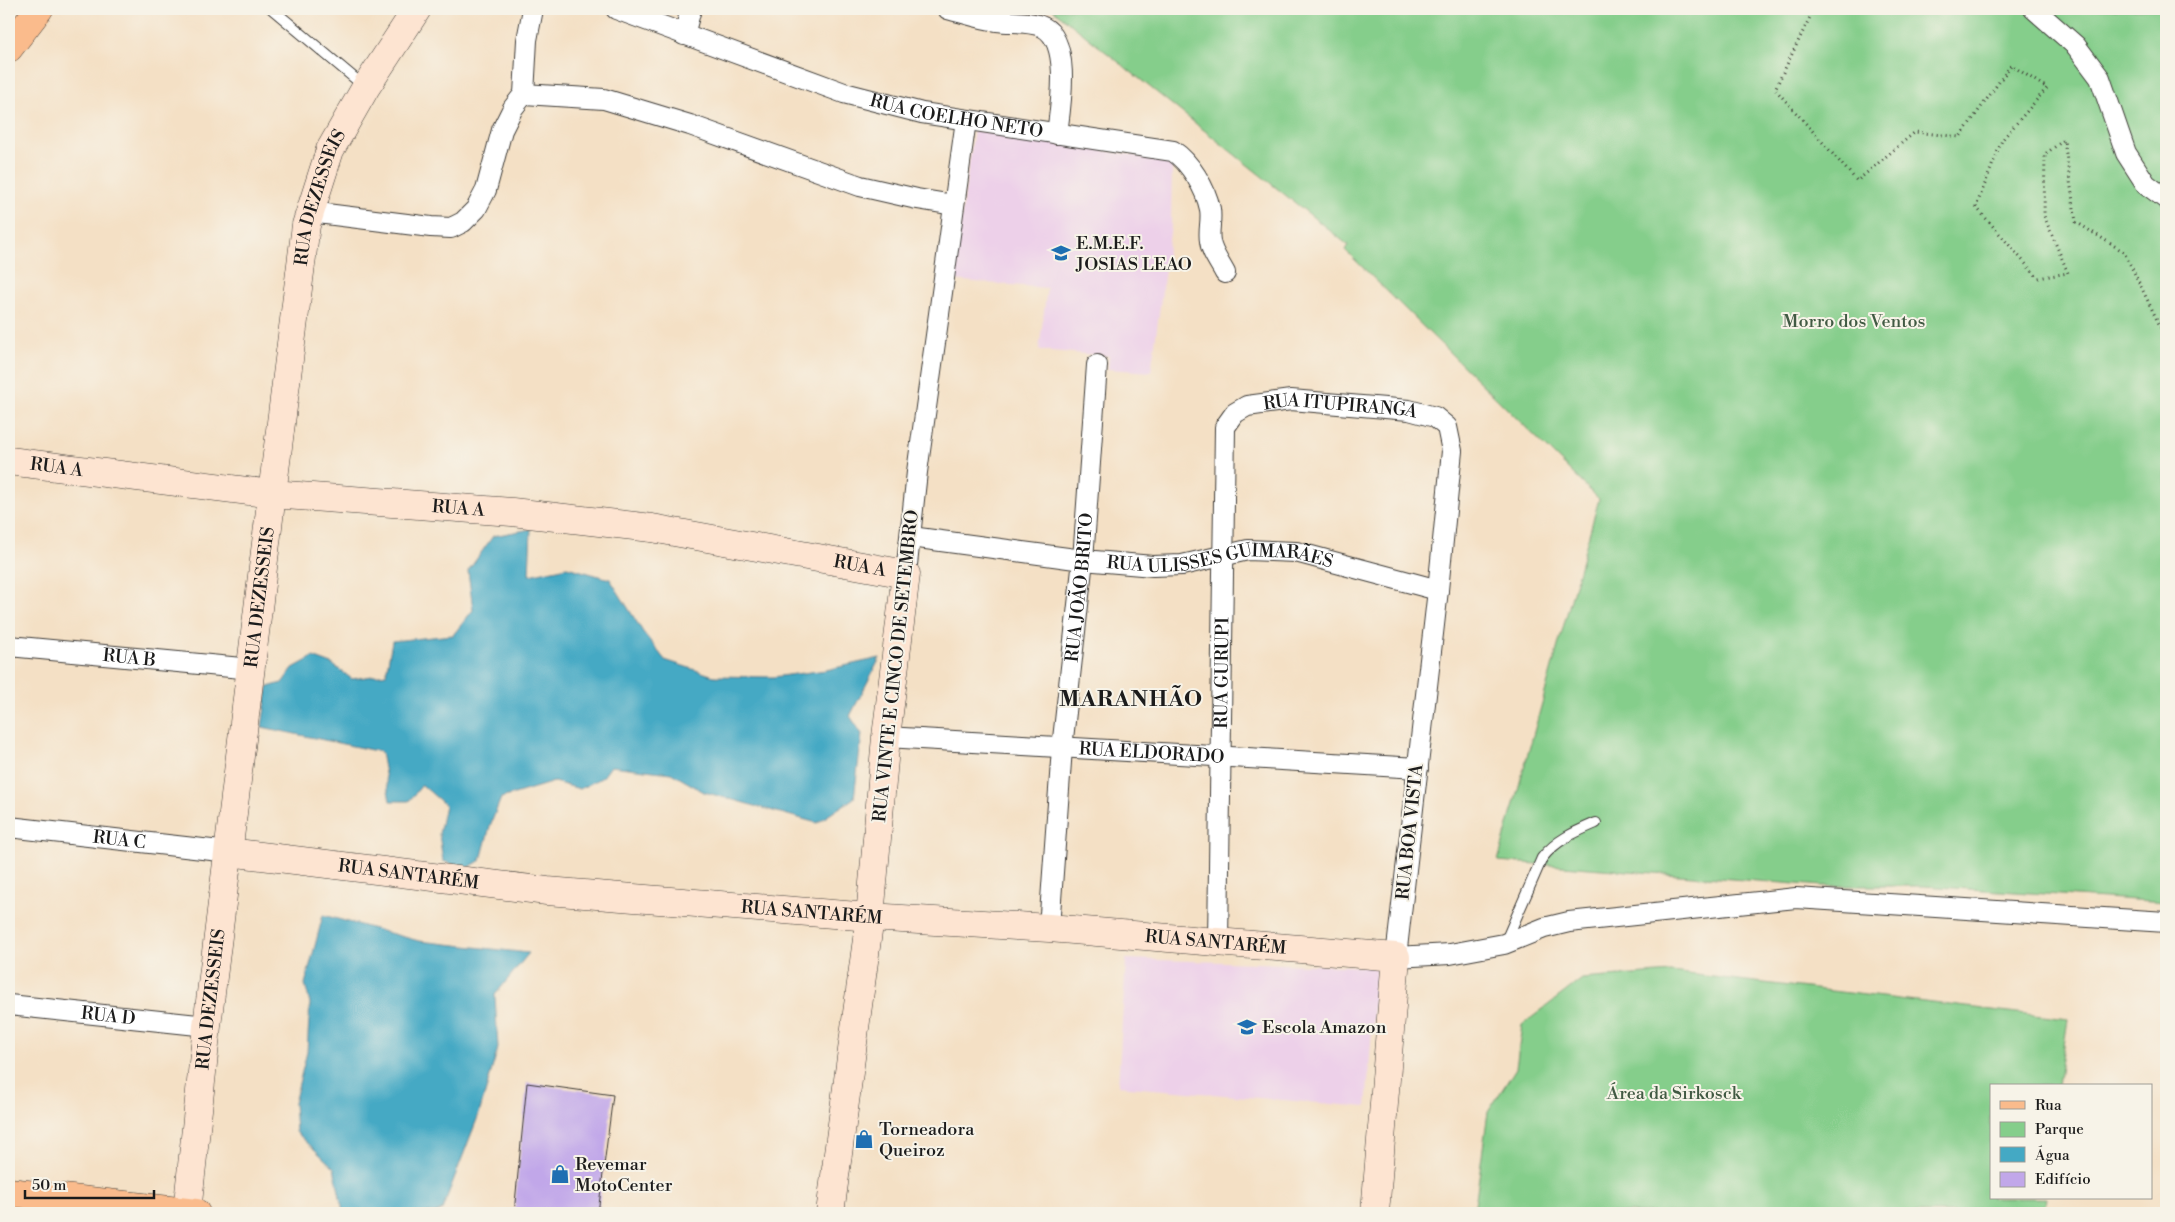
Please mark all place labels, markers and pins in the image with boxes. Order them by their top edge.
place label: E.M.E.F. JOSIAS LEAO [1075,232,1192,276]
school or university icon: E.M.E.F. JOSIAS LEAO [1050,242,1072,264]
school or university icon: Escola Amazon [1236,1016,1258,1038]
place label: Escola Amazon [1262,1016,1387,1039]
place label: Torneadora Queiroz [879,1118,975,1162]
shop icon: Torneadora Queiroz [853,1128,875,1150]
place label: Revemar MotoCenter [575,1153,673,1197]
shop icon: Revemar MotoCenter [549,1163,571,1185]

